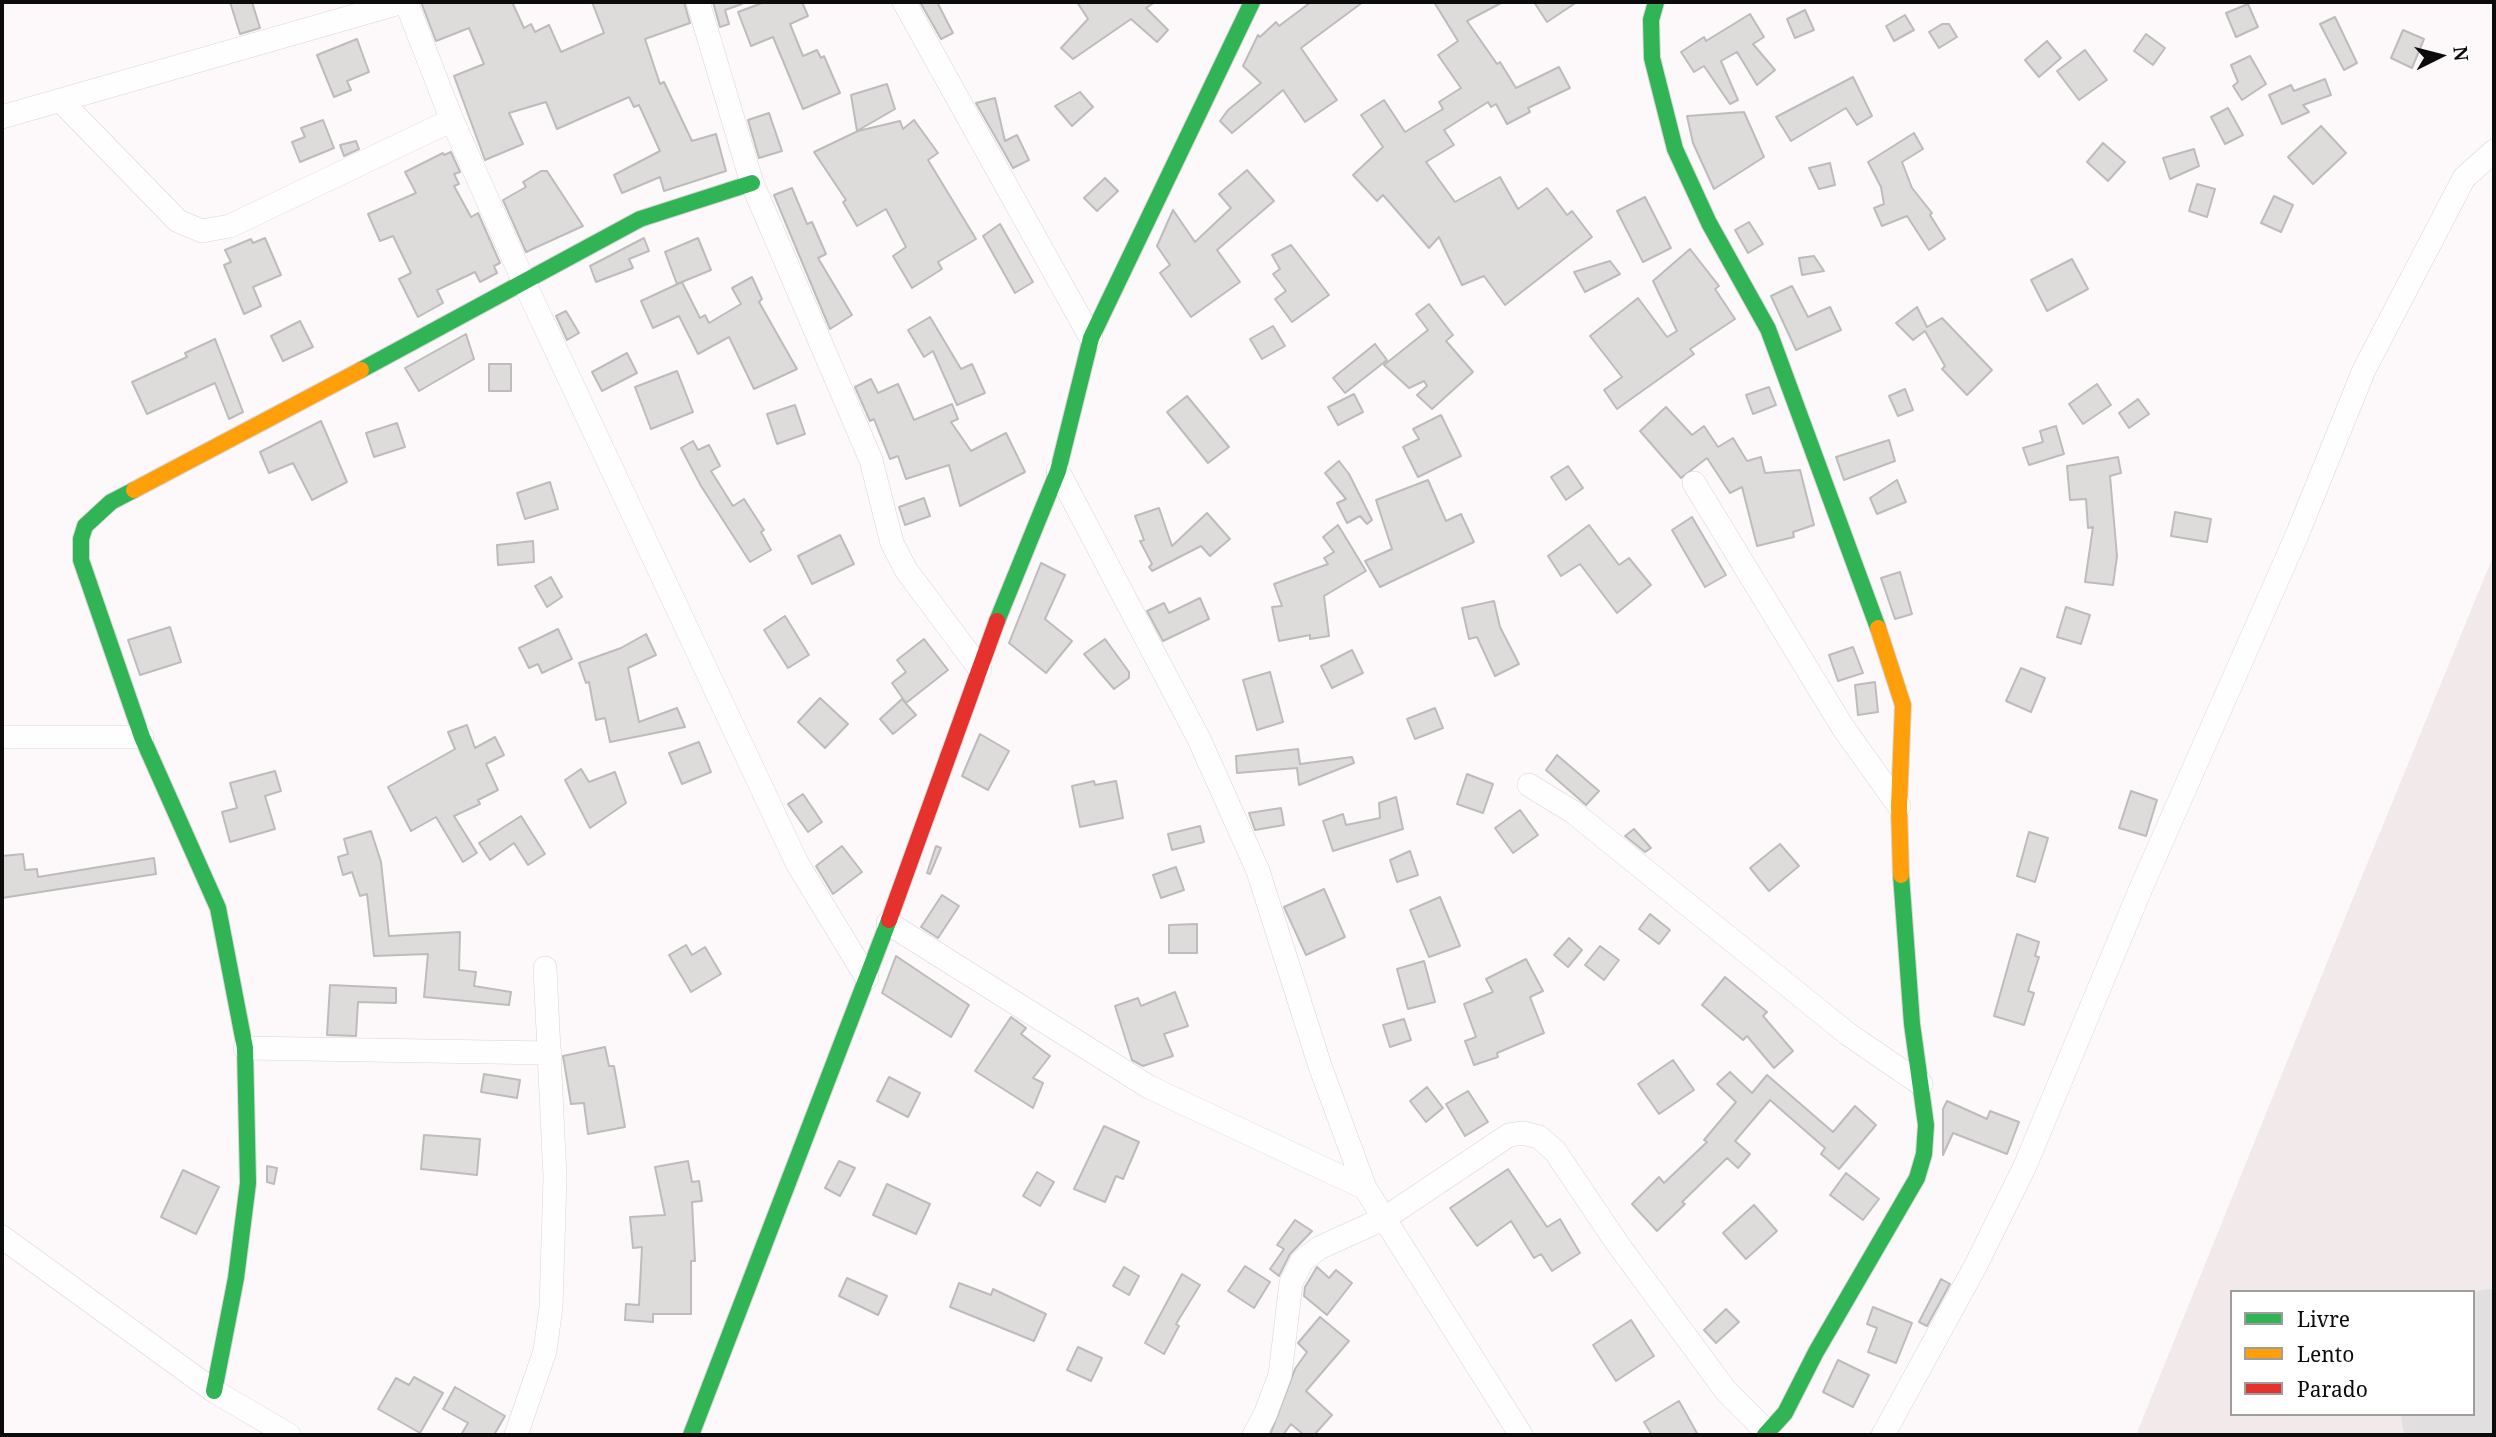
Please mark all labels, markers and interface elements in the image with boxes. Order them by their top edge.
north arrow [2405,21,2475,91]
text: N [2447,45,2475,63]
legend [2230,1290,2475,1416]
text: Livre [2297,1305,2350,1333]
text: Lento [2297,1340,2354,1368]
text: Parado [2297,1375,2368,1403]

